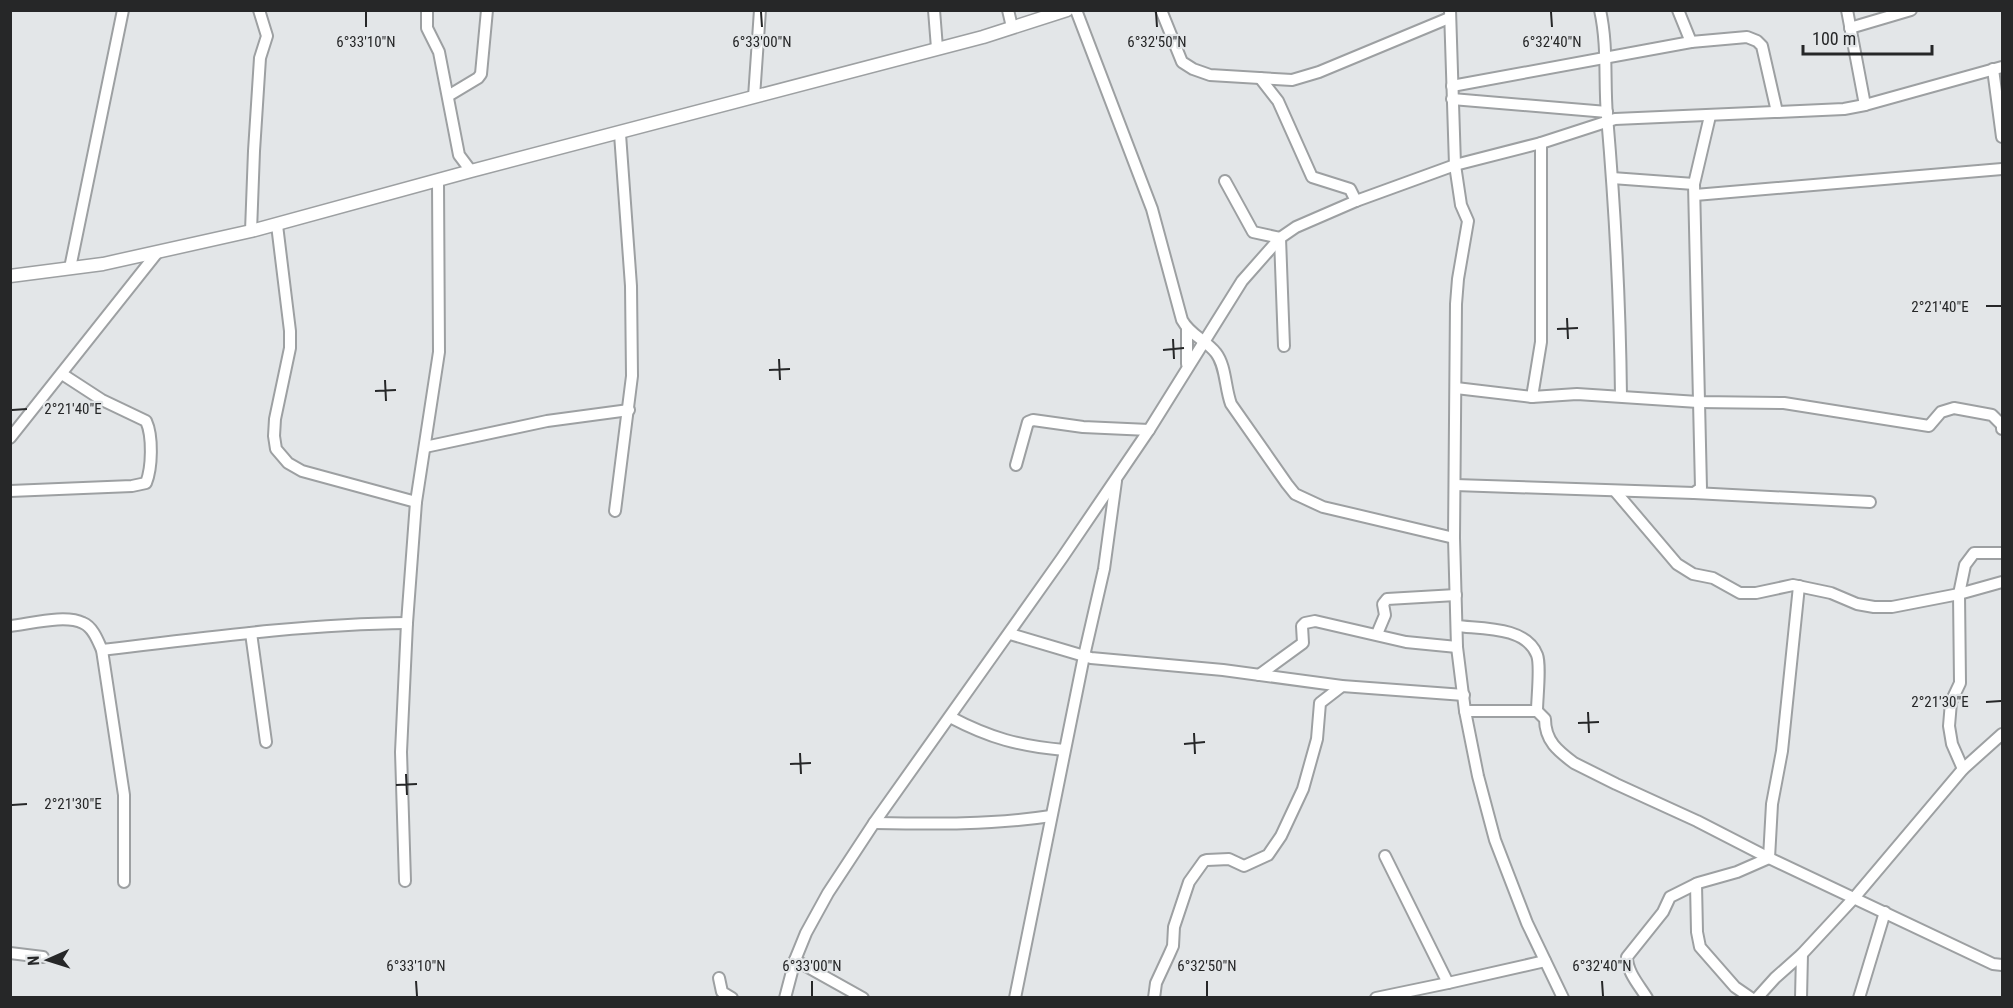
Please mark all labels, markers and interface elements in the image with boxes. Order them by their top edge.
scale bar [1803,18,1932,56]
text: 100 m [1812,28,1856,49]
text: 6°33'10"N [336,33,396,51]
text: 6°33'00"N [732,33,792,51]
text: 6°32'50"N [1127,33,1187,51]
text: 6°32'40"N [1522,33,1582,51]
text: 2°21'40"E [1911,298,1969,316]
text: 2°21'40"E [44,400,102,418]
text: 2°21'30"E [1911,693,1969,711]
text: 2°21'30"E [44,795,102,813]
north arrow [18,930,78,990]
text: N [24,955,43,966]
text: 6°33'10"N [386,957,446,975]
text: 6°33'00"N [782,957,842,975]
text: 6°32'50"N [1177,957,1237,975]
text: 6°32'40"N [1572,957,1632,975]

